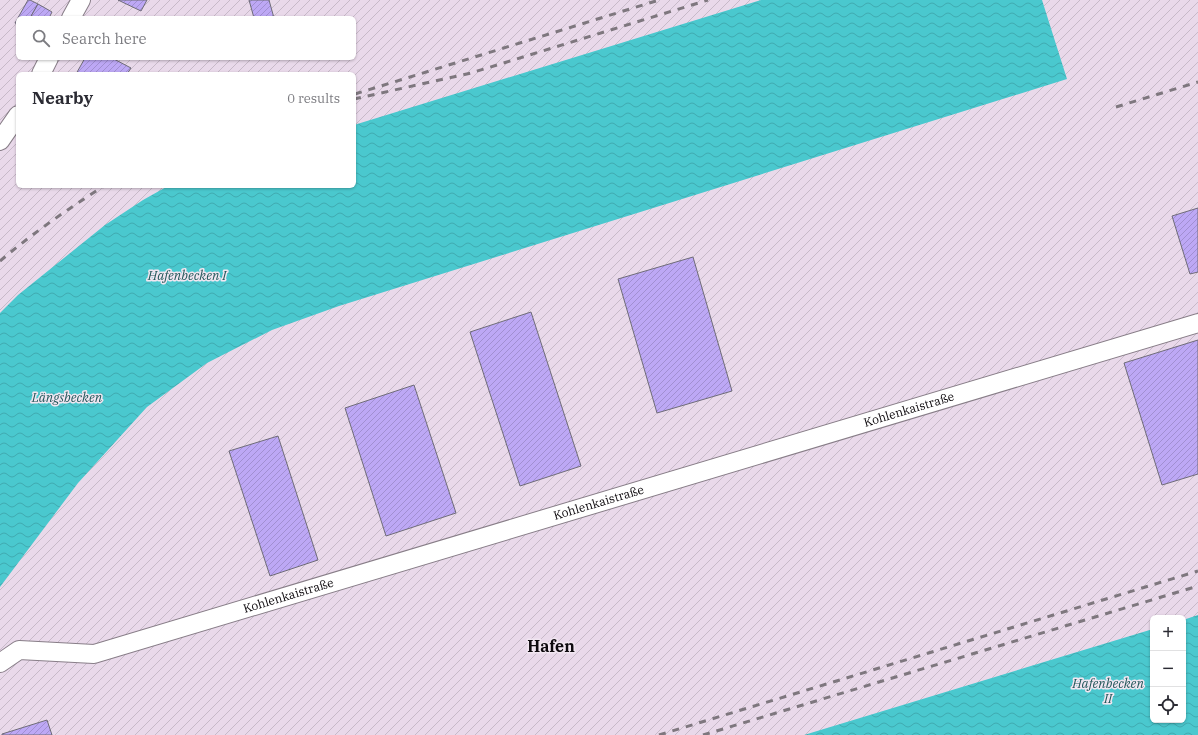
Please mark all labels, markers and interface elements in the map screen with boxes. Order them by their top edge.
search box [16,16,356,60]
icon: search [30,27,52,49]
text: Search here [62,29,147,48]
text: Nearby [32,87,93,109]
text: 0 results [287,90,340,107]
water label: Hafenbecken I [147,267,227,284]
water label: Längsbecken [31,389,103,406]
street label: Kohlenkaistraße [862,389,956,430]
street label: Kohlenkaistraße [552,482,646,523]
street label: Kohlenkaistraße [241,575,335,616]
map controls [1150,615,1186,723]
button: + [1150,615,1186,651]
district label: Hafen [527,636,575,656]
button: − [1150,651,1186,687]
water label: Hafenbecken II [1071,675,1144,707]
button: locate [1150,687,1186,723]

